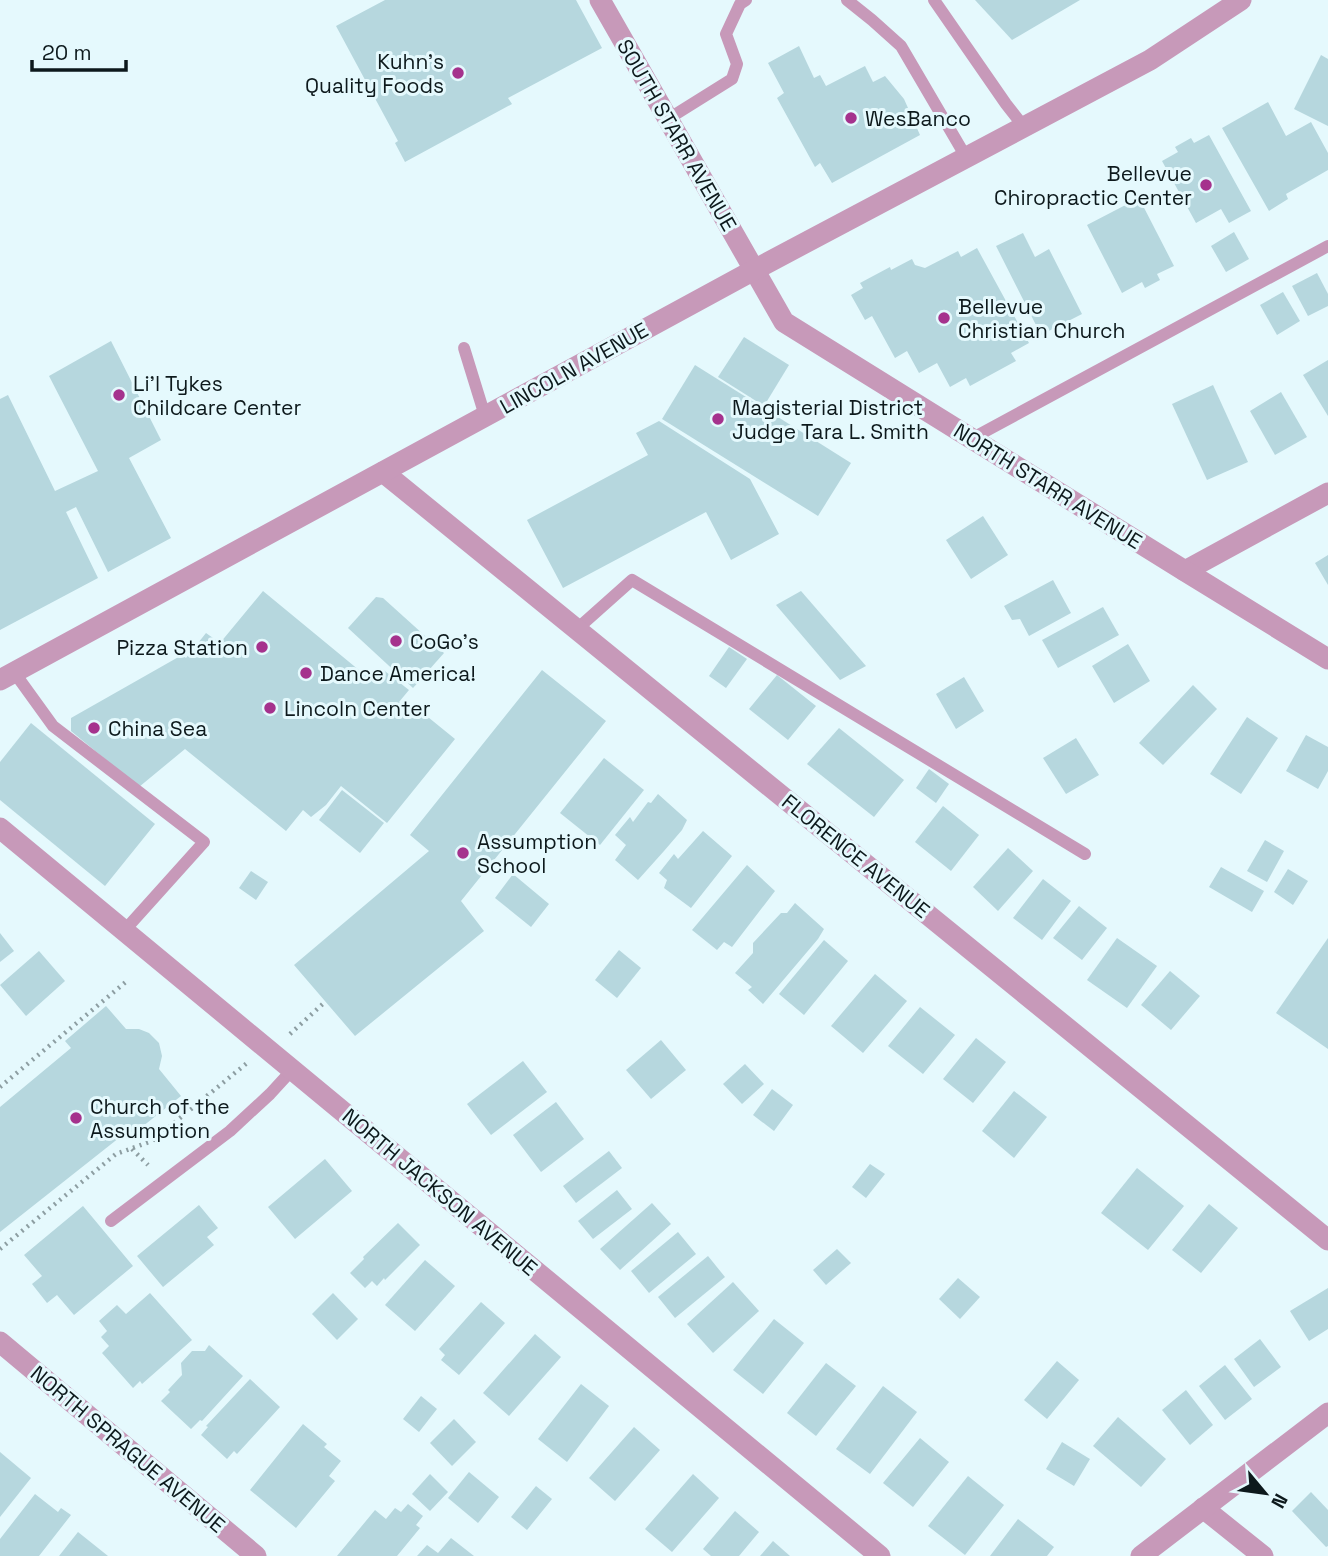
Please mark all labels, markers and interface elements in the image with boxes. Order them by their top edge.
scale bar [32,28,126,72]
street label: SOUTH STARR AVENUE [611,34,743,236]
text: 20 m [42,39,92,66]
place label: Kuhn's Quality Foods [305,48,444,99]
marker: Kuhn's Quality Foods [450,65,466,81]
place label: WesBanco [865,105,971,132]
marker: WesBanco [843,110,859,126]
place label: Bellevue Chiropractic Center [994,160,1192,211]
marker: Bellevue Chiropractic Center [1198,177,1214,193]
place label: Bellevue Christian Church [958,293,1125,344]
marker: Bellevue Christian Church [936,310,952,326]
street label: LINCOLN AVENUE [495,316,653,420]
place label: Li'l Tykes Childcare Center [133,370,301,421]
marker: Li'l Tykes Childcare Center [111,387,127,403]
place label: Magisterial District Judge Tara L. Smith [732,394,929,445]
marker: Magisterial District Judge Tara L. Smith [710,411,726,427]
street label: NORTH STARR AVENUE [949,417,1147,555]
place label: CoGo's [410,628,479,655]
marker: CoGo's [388,633,404,649]
place label: Pizza Station [116,634,248,661]
marker: Pizza Station [254,639,270,655]
place label: Dance America! [320,660,476,687]
marker: Dance America! [298,665,314,681]
place label: Lincoln Center [284,695,431,722]
marker: Lincoln Center [262,700,278,716]
place label: China Sea [108,715,207,742]
marker: China Sea [86,720,102,736]
street label: FLORENCE AVENUE [777,788,935,924]
place label: Assumption School [477,828,597,879]
marker: Assumption School [455,845,471,861]
place label: Church of the Assumption [90,1093,230,1144]
street label: NORTH JACKSON AVENUE [337,1103,543,1281]
marker: Church of the Assumption [68,1110,84,1126]
street label: NORTH SPRAGUE AVENUE [25,1360,231,1538]
north arrow [1230,1458,1300,1528]
text: N [1265,1489,1293,1513]

